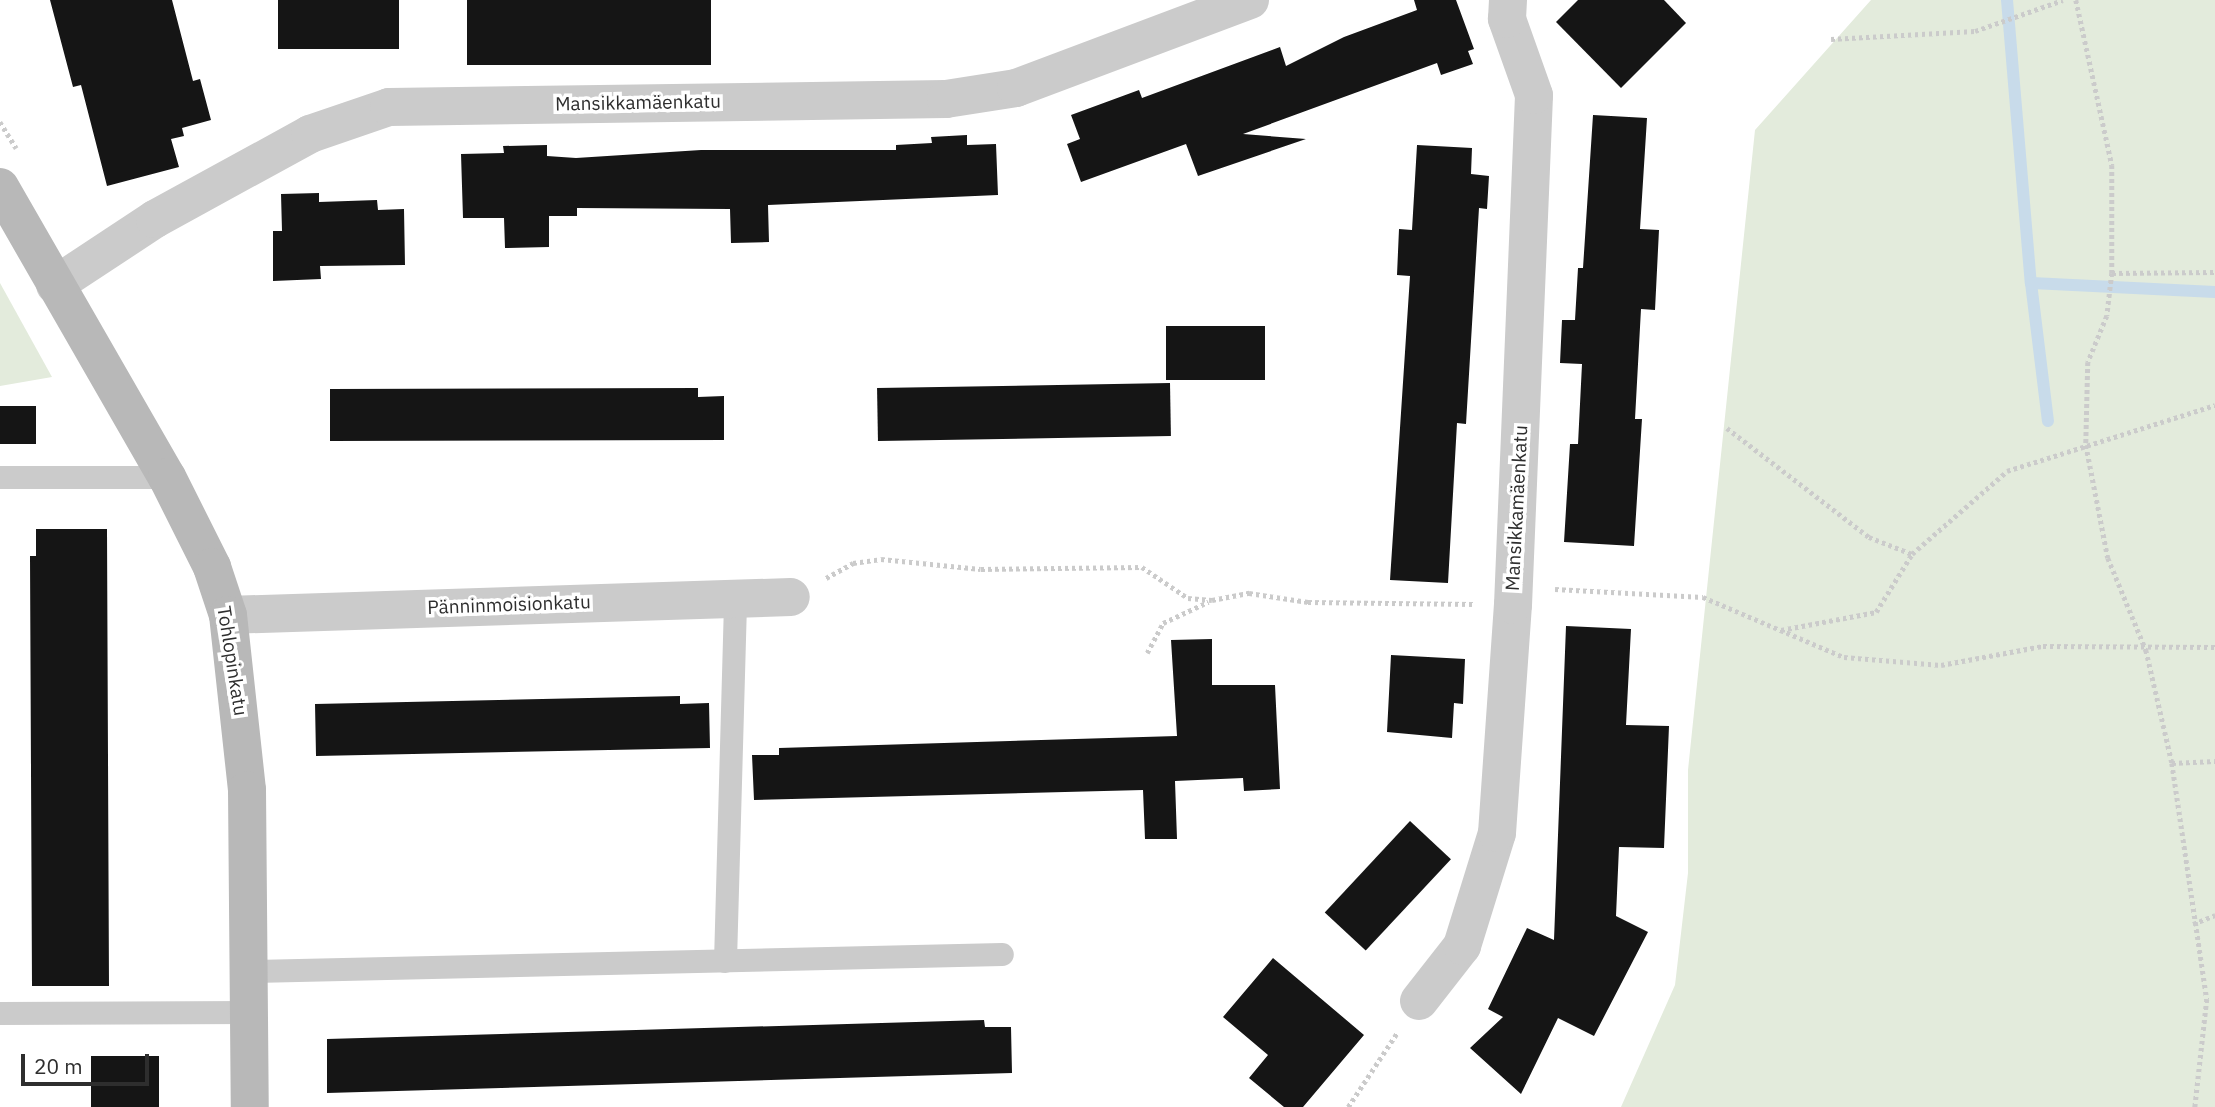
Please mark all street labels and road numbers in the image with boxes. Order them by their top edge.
street label: Mansikkamäenkatu [555,90,721,116]
street label: Mansikkamäenkatu [1501,425,1533,591]
street label: Pänninmoisionkatu [427,591,591,619]
street label: Tohlopinkatu [212,604,252,718]

